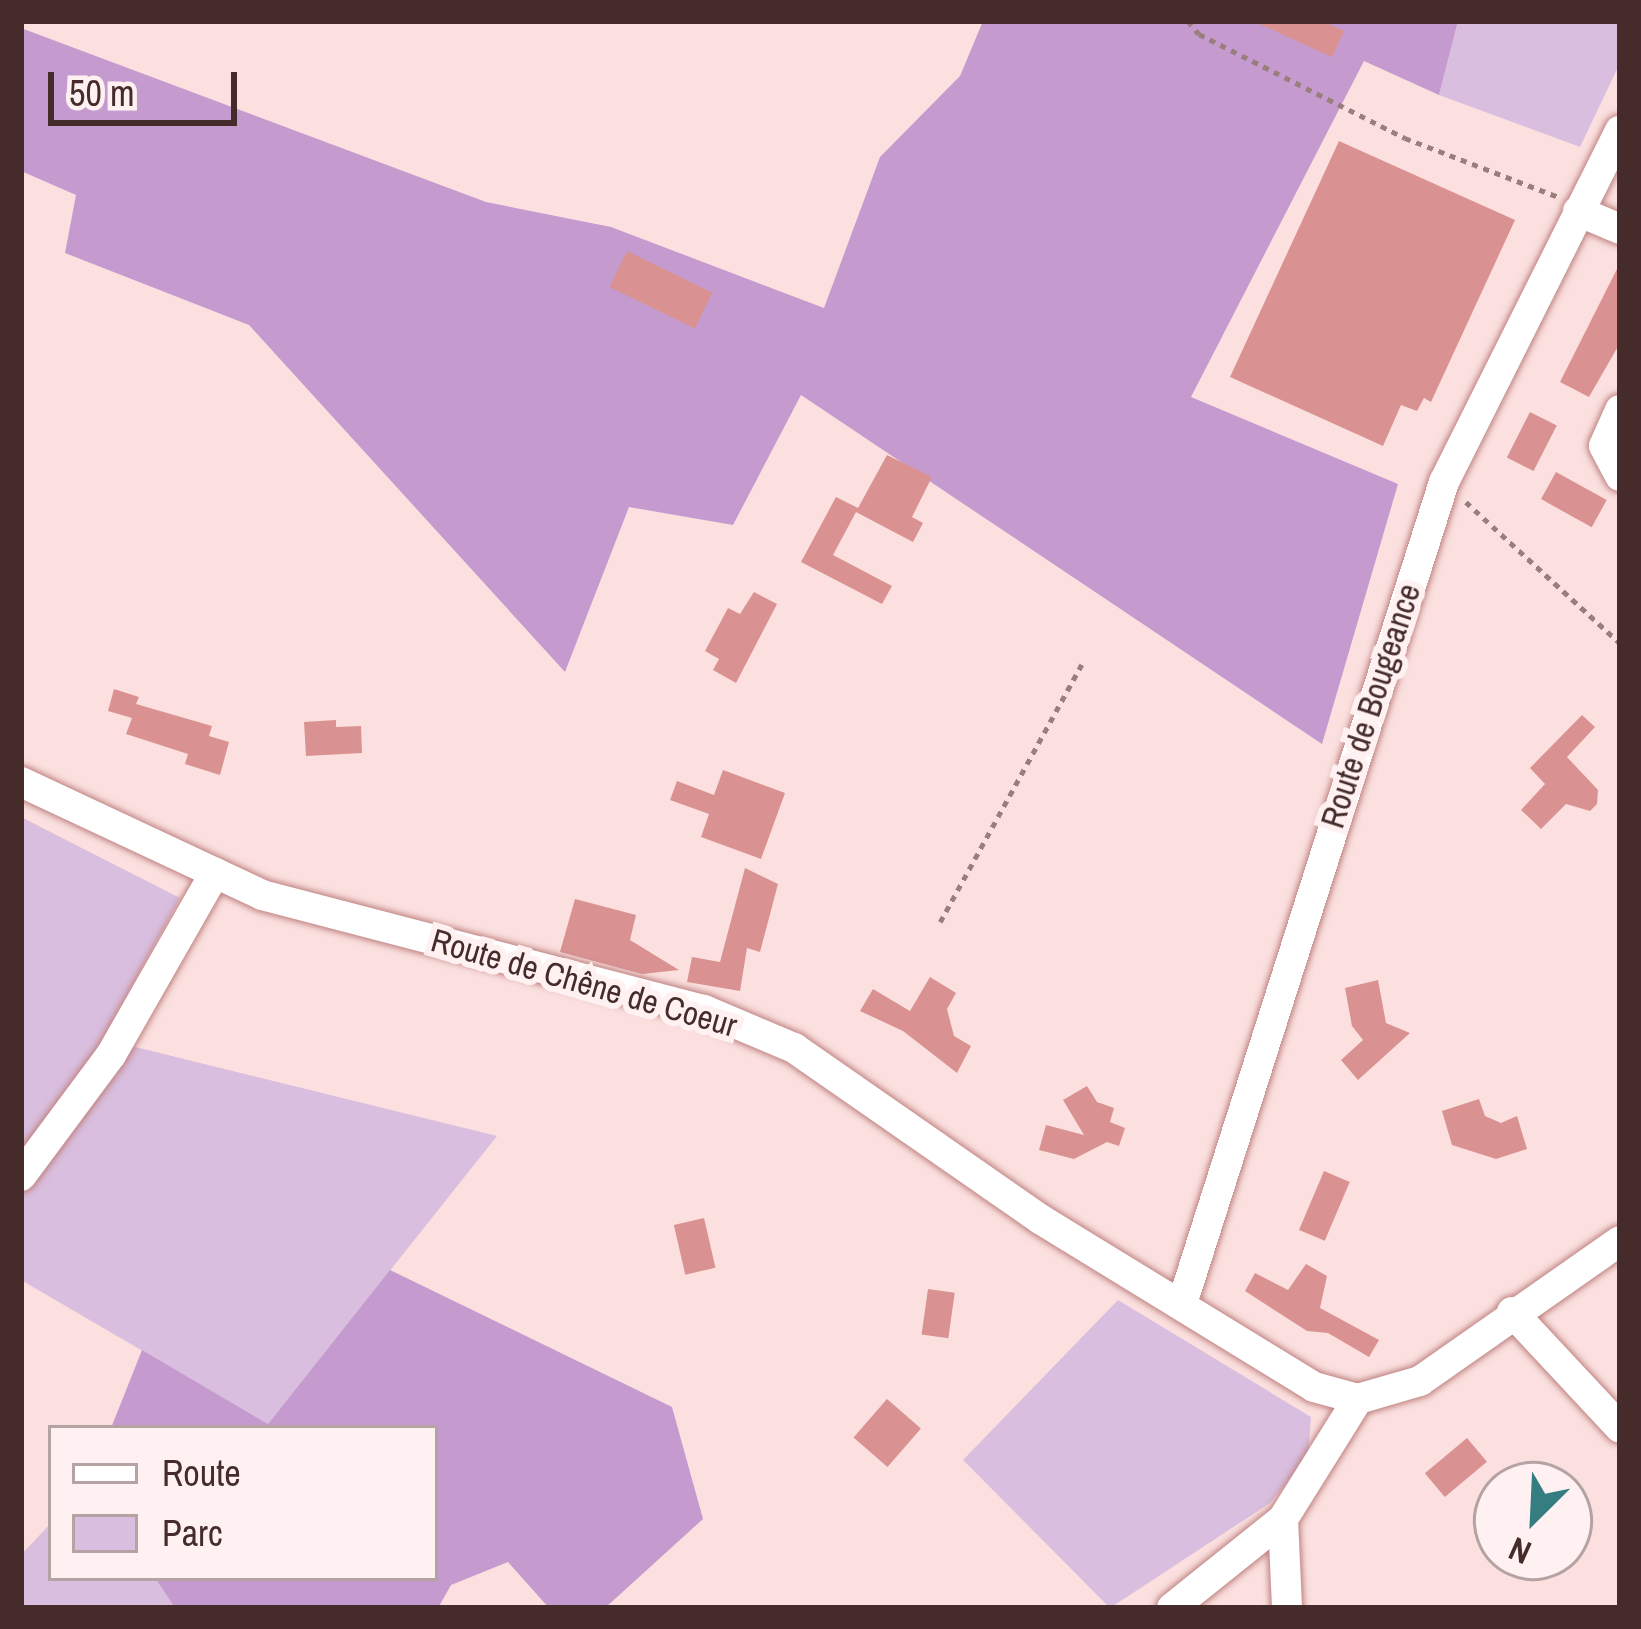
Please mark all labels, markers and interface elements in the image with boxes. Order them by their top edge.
scale bar [54,48,243,122]
text: 50 m [69,69,135,117]
street label: Route de Bougeance [1313,579,1429,833]
street label: Route de Chêne de Coeur [427,920,741,1046]
legend [48,1425,438,1581]
text: Route [162,1449,241,1497]
north arrow [1473,1461,1593,1581]
text: Parc [162,1509,223,1557]
text: N [1502,1527,1537,1575]

